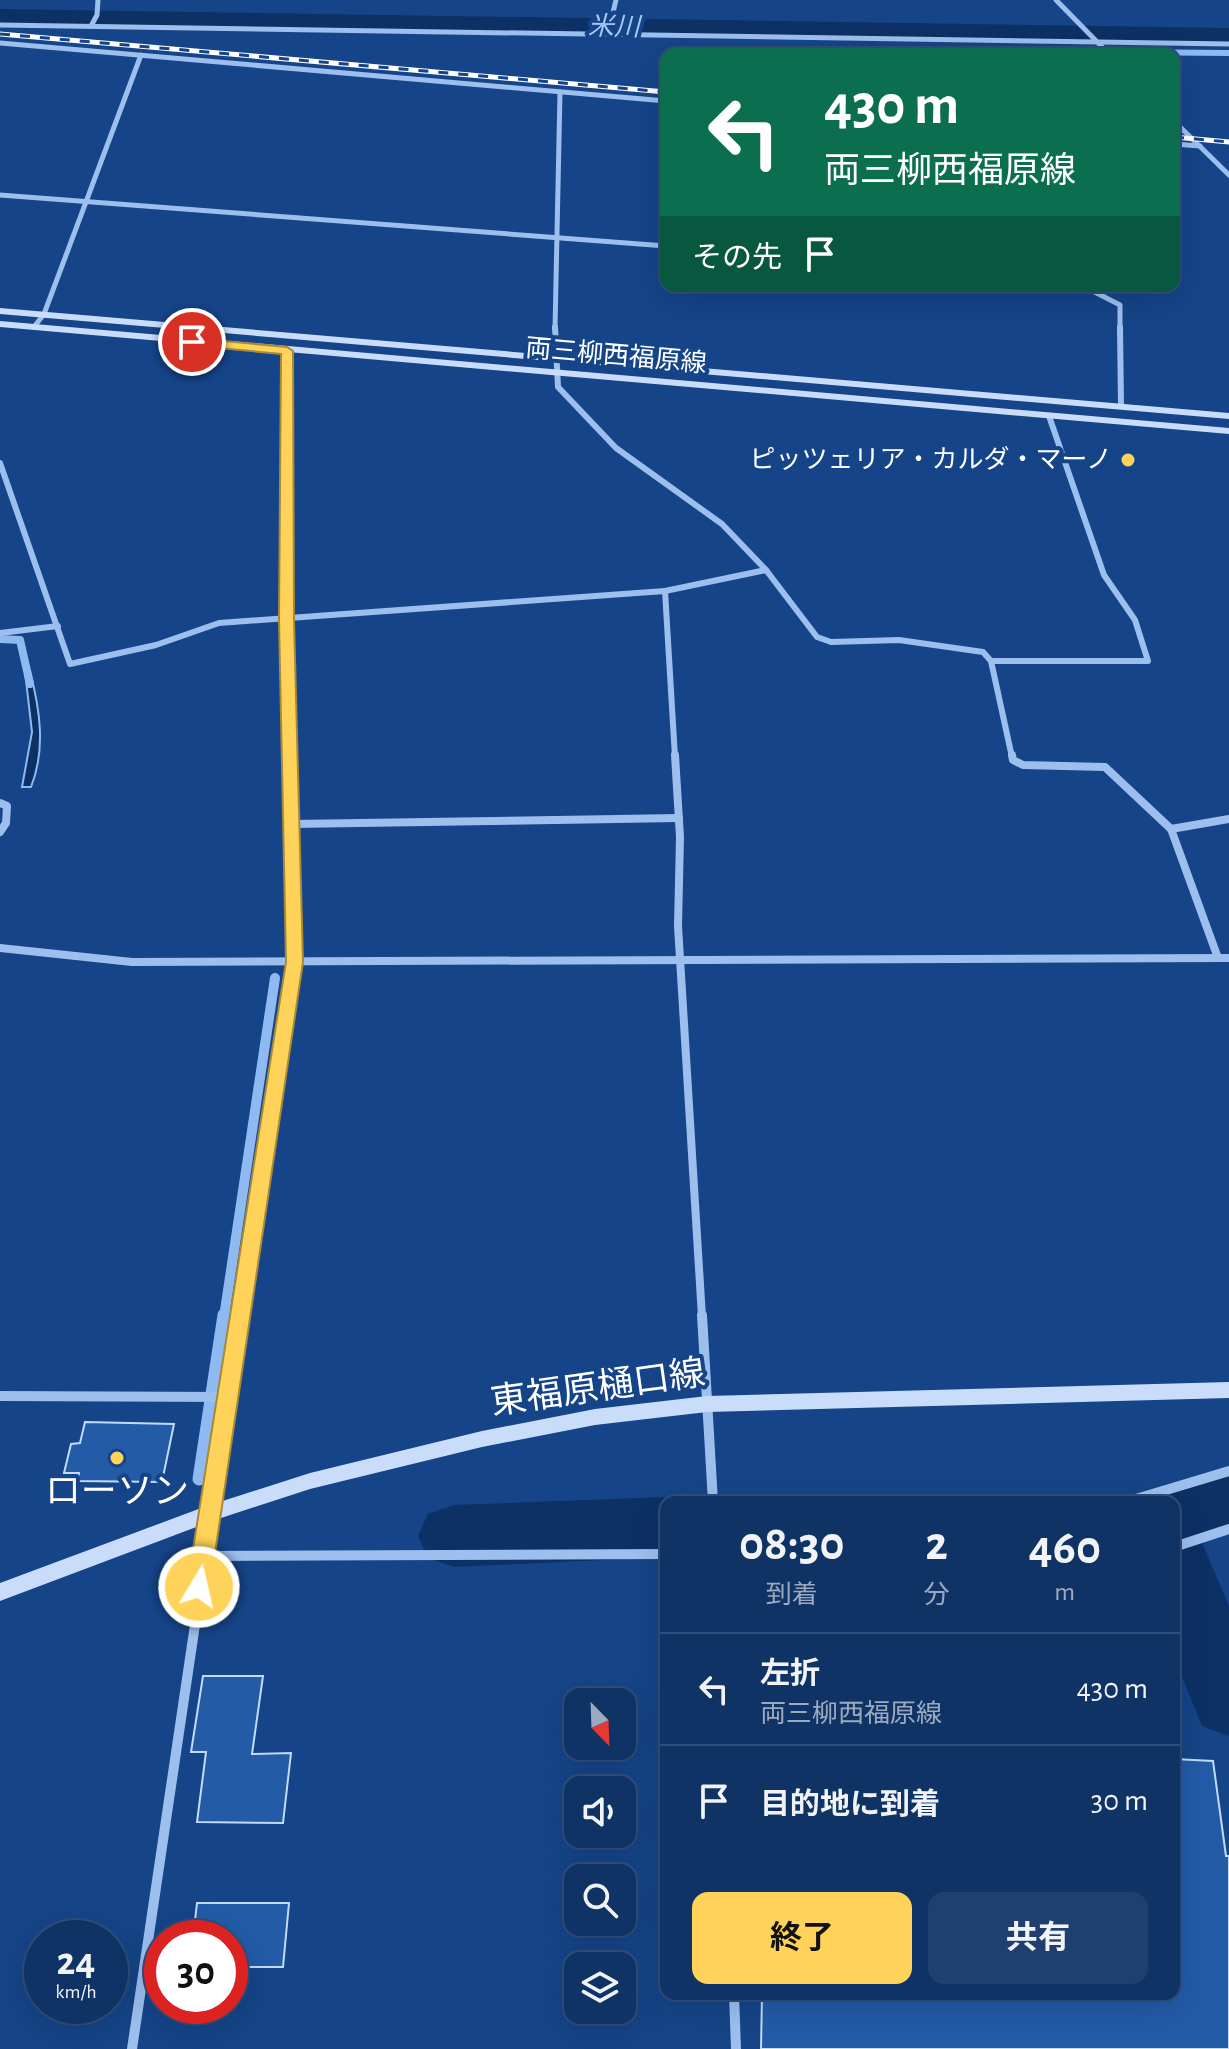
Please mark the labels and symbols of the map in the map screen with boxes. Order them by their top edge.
water label: 米川 [588,13,643,41]
pin [158,308,226,376]
street label: 両三柳西福原線 [524,334,708,377]
place label: ピッツェリア・カルダ・マーノ [750,446,1112,473]
marker: ピッツェリア・カルダ・マーノ [1119,451,1137,469]
street label: 東福原樋口線 [488,1353,707,1421]
marker: ローソン [108,1449,126,1467]
place label: ローソン [45,1474,189,1510]
position arrow [157,1545,241,1629]
north arrow [564,1688,636,1760]
speed limit sign: 30 [144,1920,248,2024]

